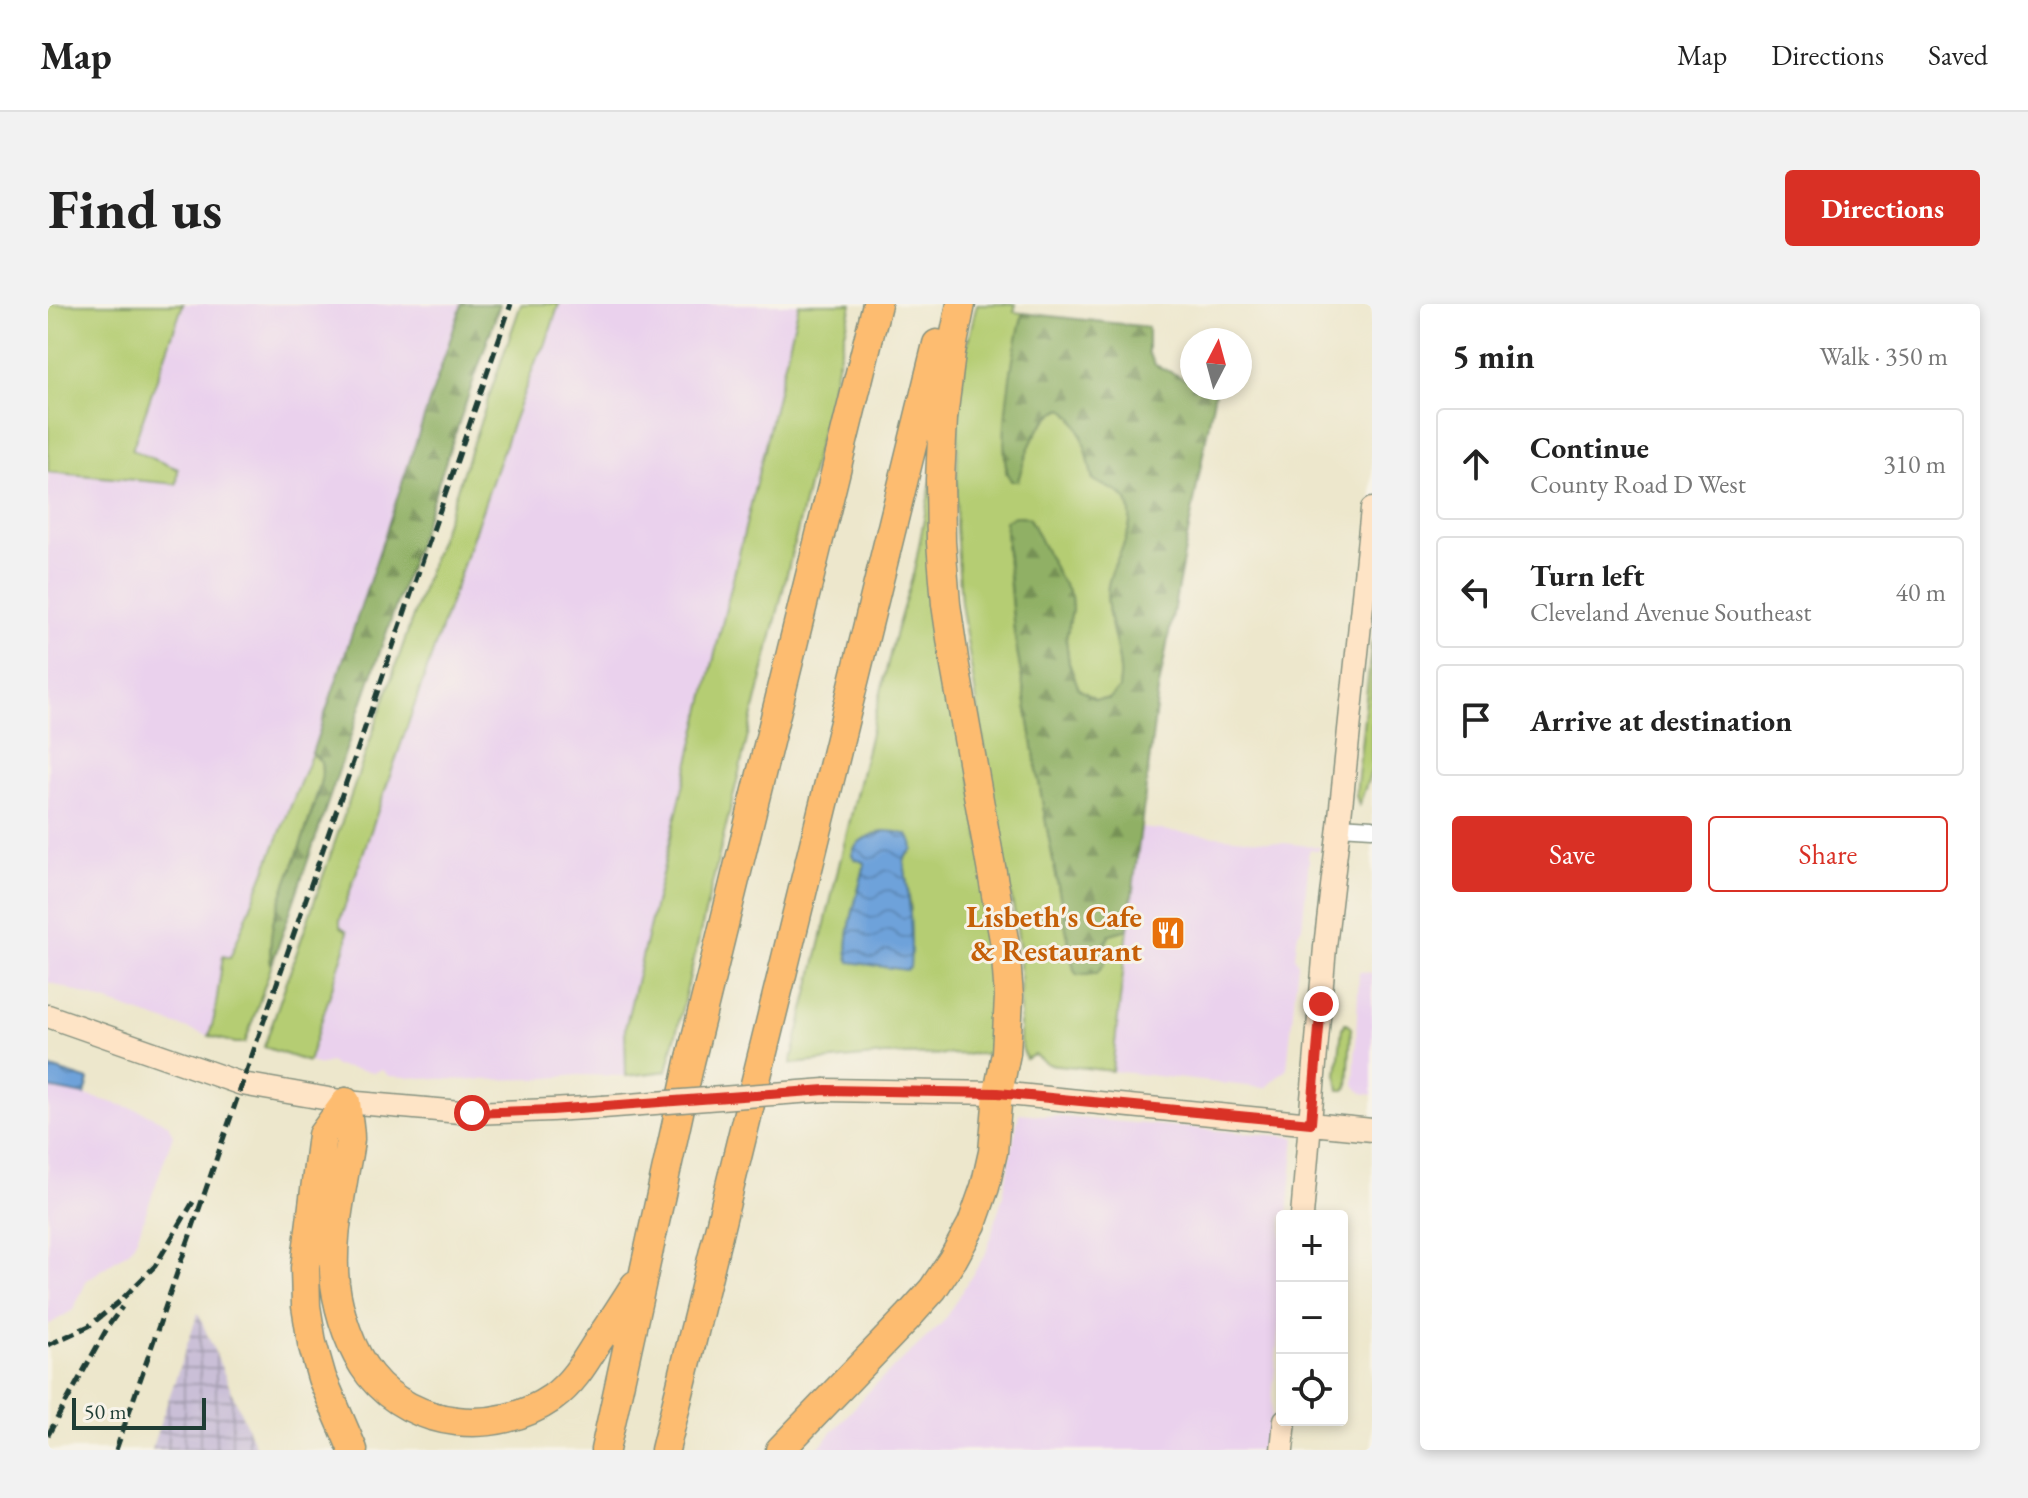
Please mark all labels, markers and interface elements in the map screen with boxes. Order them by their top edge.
text: Map [40,31,112,80]
text: Map [1677,37,1727,73]
text: Directions [1771,37,1884,73]
text: Saved [1928,37,1988,73]
button: Directions [1785,170,1980,246]
text: Find us [48,172,222,245]
north arrow [1180,328,1252,400]
text: 5 min [1452,334,1535,378]
text: Walk · 350 m [1820,339,1948,373]
text: Continue [1530,428,1649,467]
icon: ahead [1454,442,1498,486]
text: 310 m [1883,447,1946,481]
text: County Road D West [1530,467,1746,501]
text: Turn left [1530,556,1644,595]
icon: left [1454,570,1498,614]
text: 40 m [1896,575,1946,609]
text: Cleveland Avenue Southeast [1530,595,1812,629]
icon: arrive [1454,698,1498,742]
text: Arrive at destination [1530,701,1792,740]
button: Save [1452,816,1692,892]
button: Share [1708,816,1948,892]
place label: Lisbeth's Cafe & Restaurant [966,897,1143,970]
restaurant icon: Lisbeth's Cafe & Restaurant [1149,914,1187,952]
route end [1303,986,1339,1022]
route start [454,1095,490,1131]
map controls [1276,1210,1348,1426]
button: + [1276,1210,1348,1282]
button: − [1276,1282,1348,1354]
button: locate [1276,1354,1348,1426]
scale bar [72,1394,206,1430]
text: 50 m [84,1397,127,1426]

